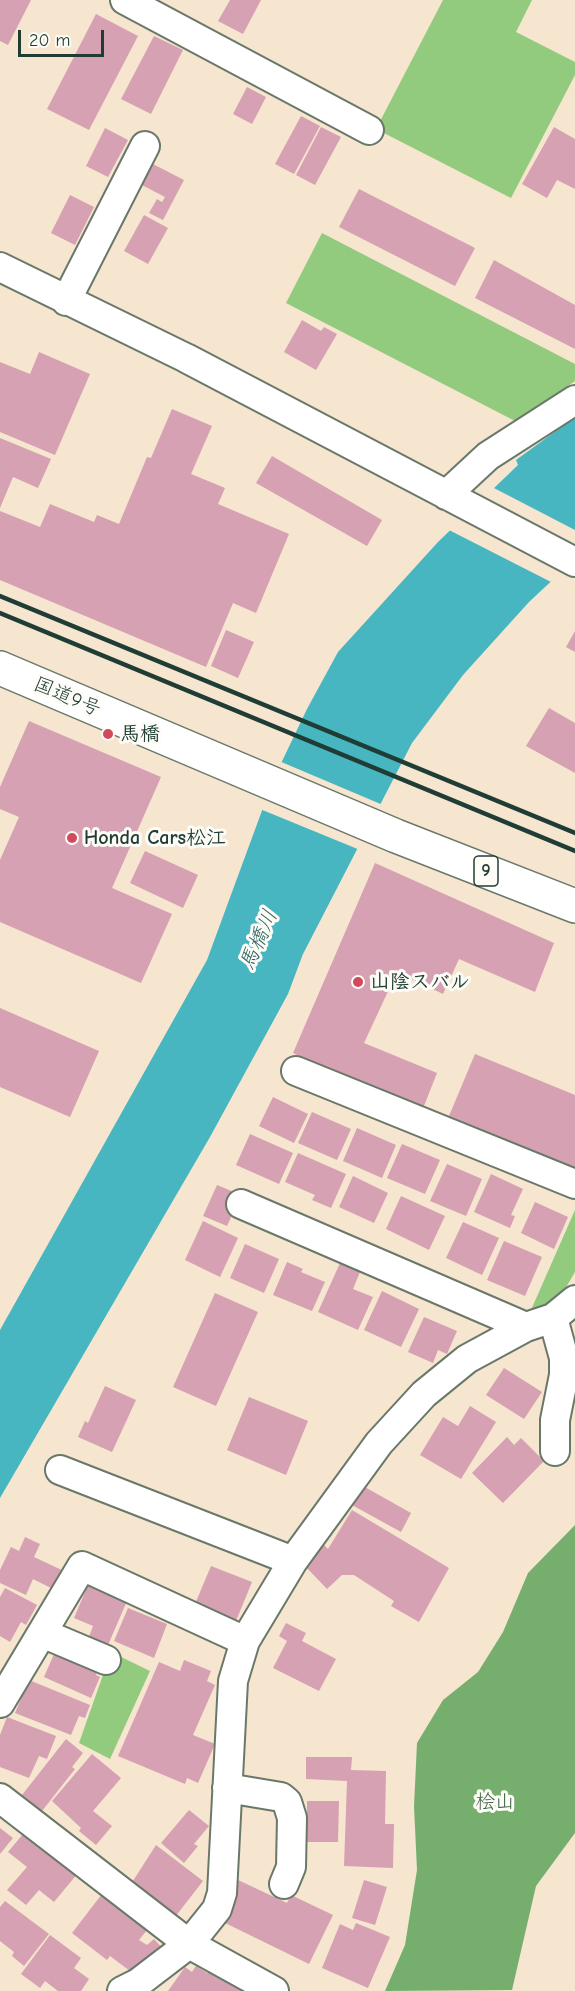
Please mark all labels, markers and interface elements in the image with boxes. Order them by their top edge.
scale bar [21,18,106,56]
text: 20 m [29,30,70,51]
street label: 国道9号 [30,672,104,722]
place label: 馬橋 [120,722,160,746]
marker: 馬橋 [101,727,115,741]
place label: Honda Cars松江 [84,826,226,850]
marker: Honda Cars松江 [65,831,79,845]
road number: 9 [474,856,498,886]
water label: 馬橋川 [235,906,283,974]
place label: 山陰スバル [370,970,470,994]
marker: 山陰スバル [351,975,365,989]
park label: 桧山 [475,1790,515,1814]

